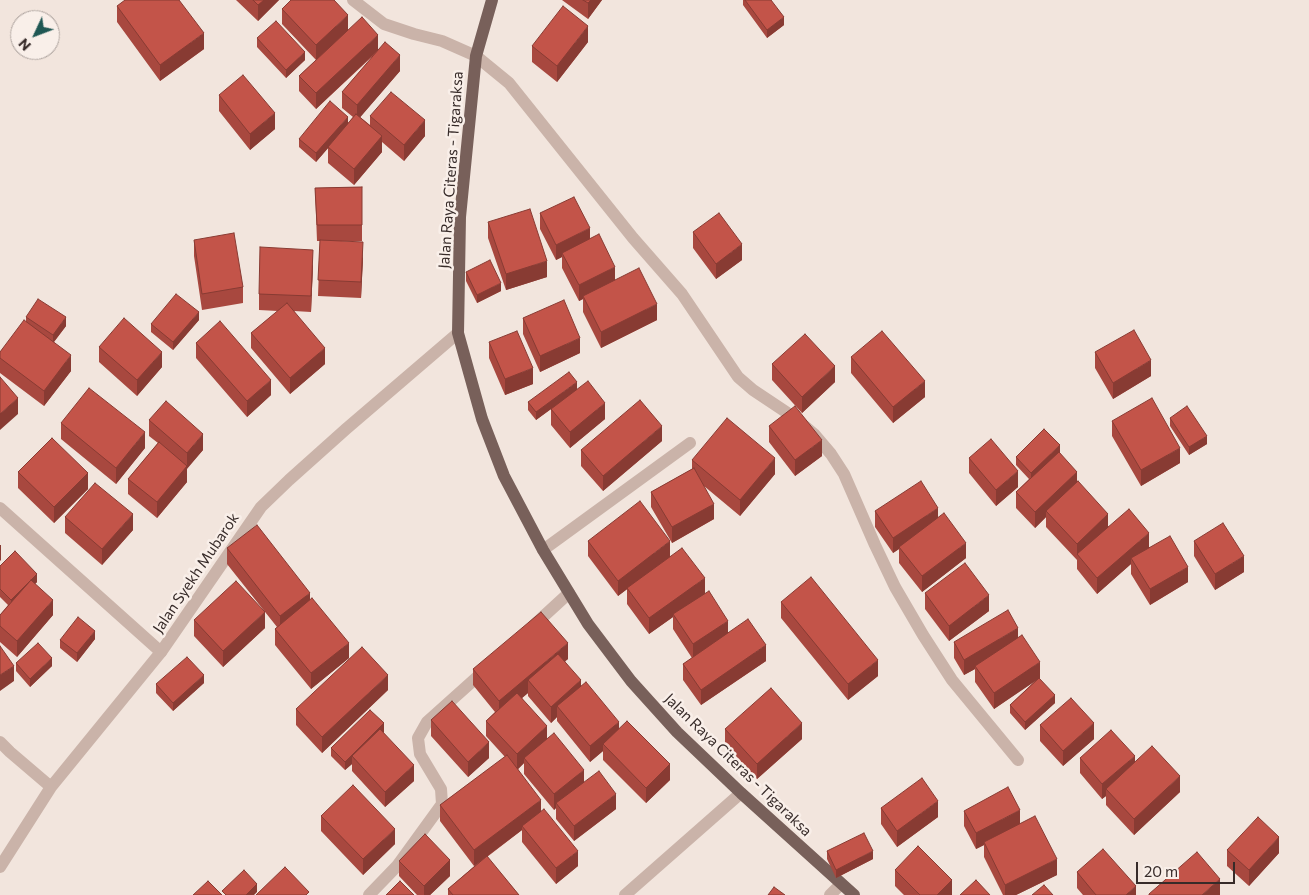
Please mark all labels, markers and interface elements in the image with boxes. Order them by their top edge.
north arrow [10,10,60,60]
text: N [15,35,34,55]
street label: Jalan Raya Citeras - Tigaraksa [435,71,467,269]
street label: Jalan Syekh Mubarok [149,510,243,636]
street label: Jalan Raya Citeras - Tigaraksa [661,690,815,840]
scale bar [1139,852,1238,884]
text: 20 m [1144,862,1178,880]

